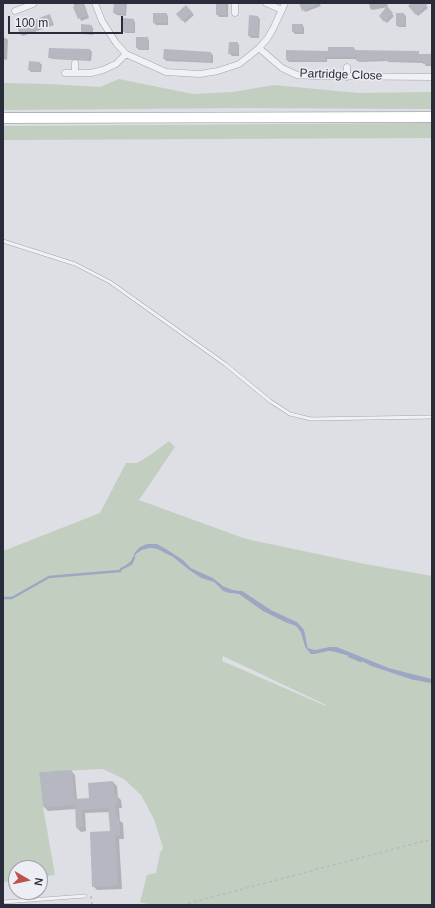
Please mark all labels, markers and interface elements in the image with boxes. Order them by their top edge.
scale bar [10,8,125,34]
text: 100 m [15,16,48,30]
street label: Partridge Close [299,66,383,84]
north arrow [8,860,48,900]
text: N [32,877,45,887]

